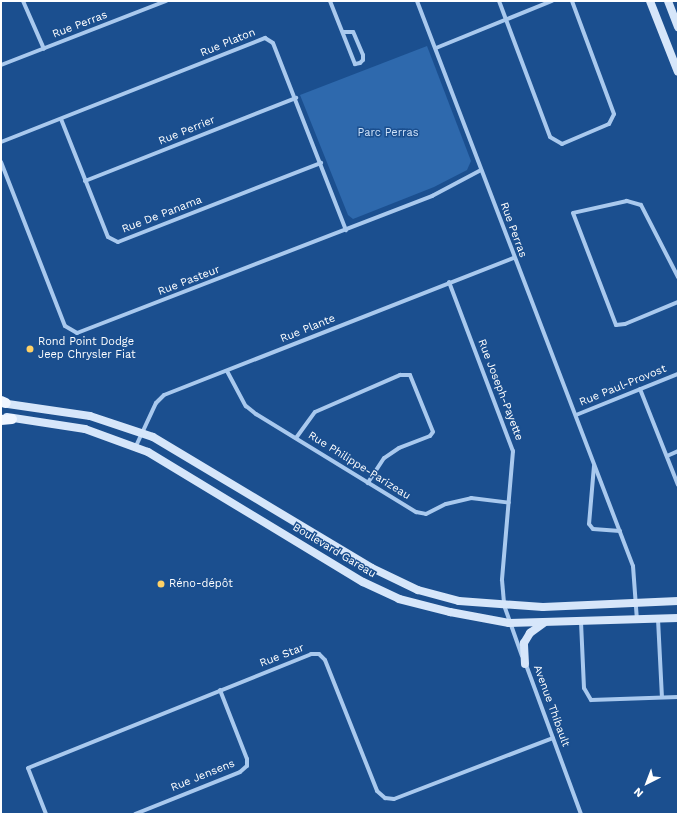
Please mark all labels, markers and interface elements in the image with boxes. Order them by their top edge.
street label: Rue Perras [51,8,109,42]
street label: Rue Platon [199,26,257,60]
street label: Rue Perrier [157,114,217,148]
park label: Parc Perras [358,126,418,140]
street label: Rue De Panama [120,194,204,236]
street label: Rue Perras [497,201,529,259]
street label: Rue Pasteur [156,263,222,299]
street label: Rue Plante [279,312,337,346]
place label: Rond Point Dodge Jeep Chrysler Fiat [38,336,136,362]
street label: Rue Joseph-Payette [475,337,525,443]
marker: Rond Point Dodge Jeep Chrysler Fiat [25,344,35,354]
street label: Rue Paul-Provost [578,363,668,409]
street label: Rue Philippe-Parizeau [305,429,413,503]
street label: Boulevard Gareau [290,521,378,581]
place label: Réno-dépôt [169,577,233,591]
marker: Réno-dépôt [156,579,166,589]
street label: Rue Star [258,642,306,670]
street label: Avenue Thibault [530,663,572,749]
street label: Rue Jensens [169,757,237,795]
north arrow [627,763,667,803]
text: N [631,785,646,800]

